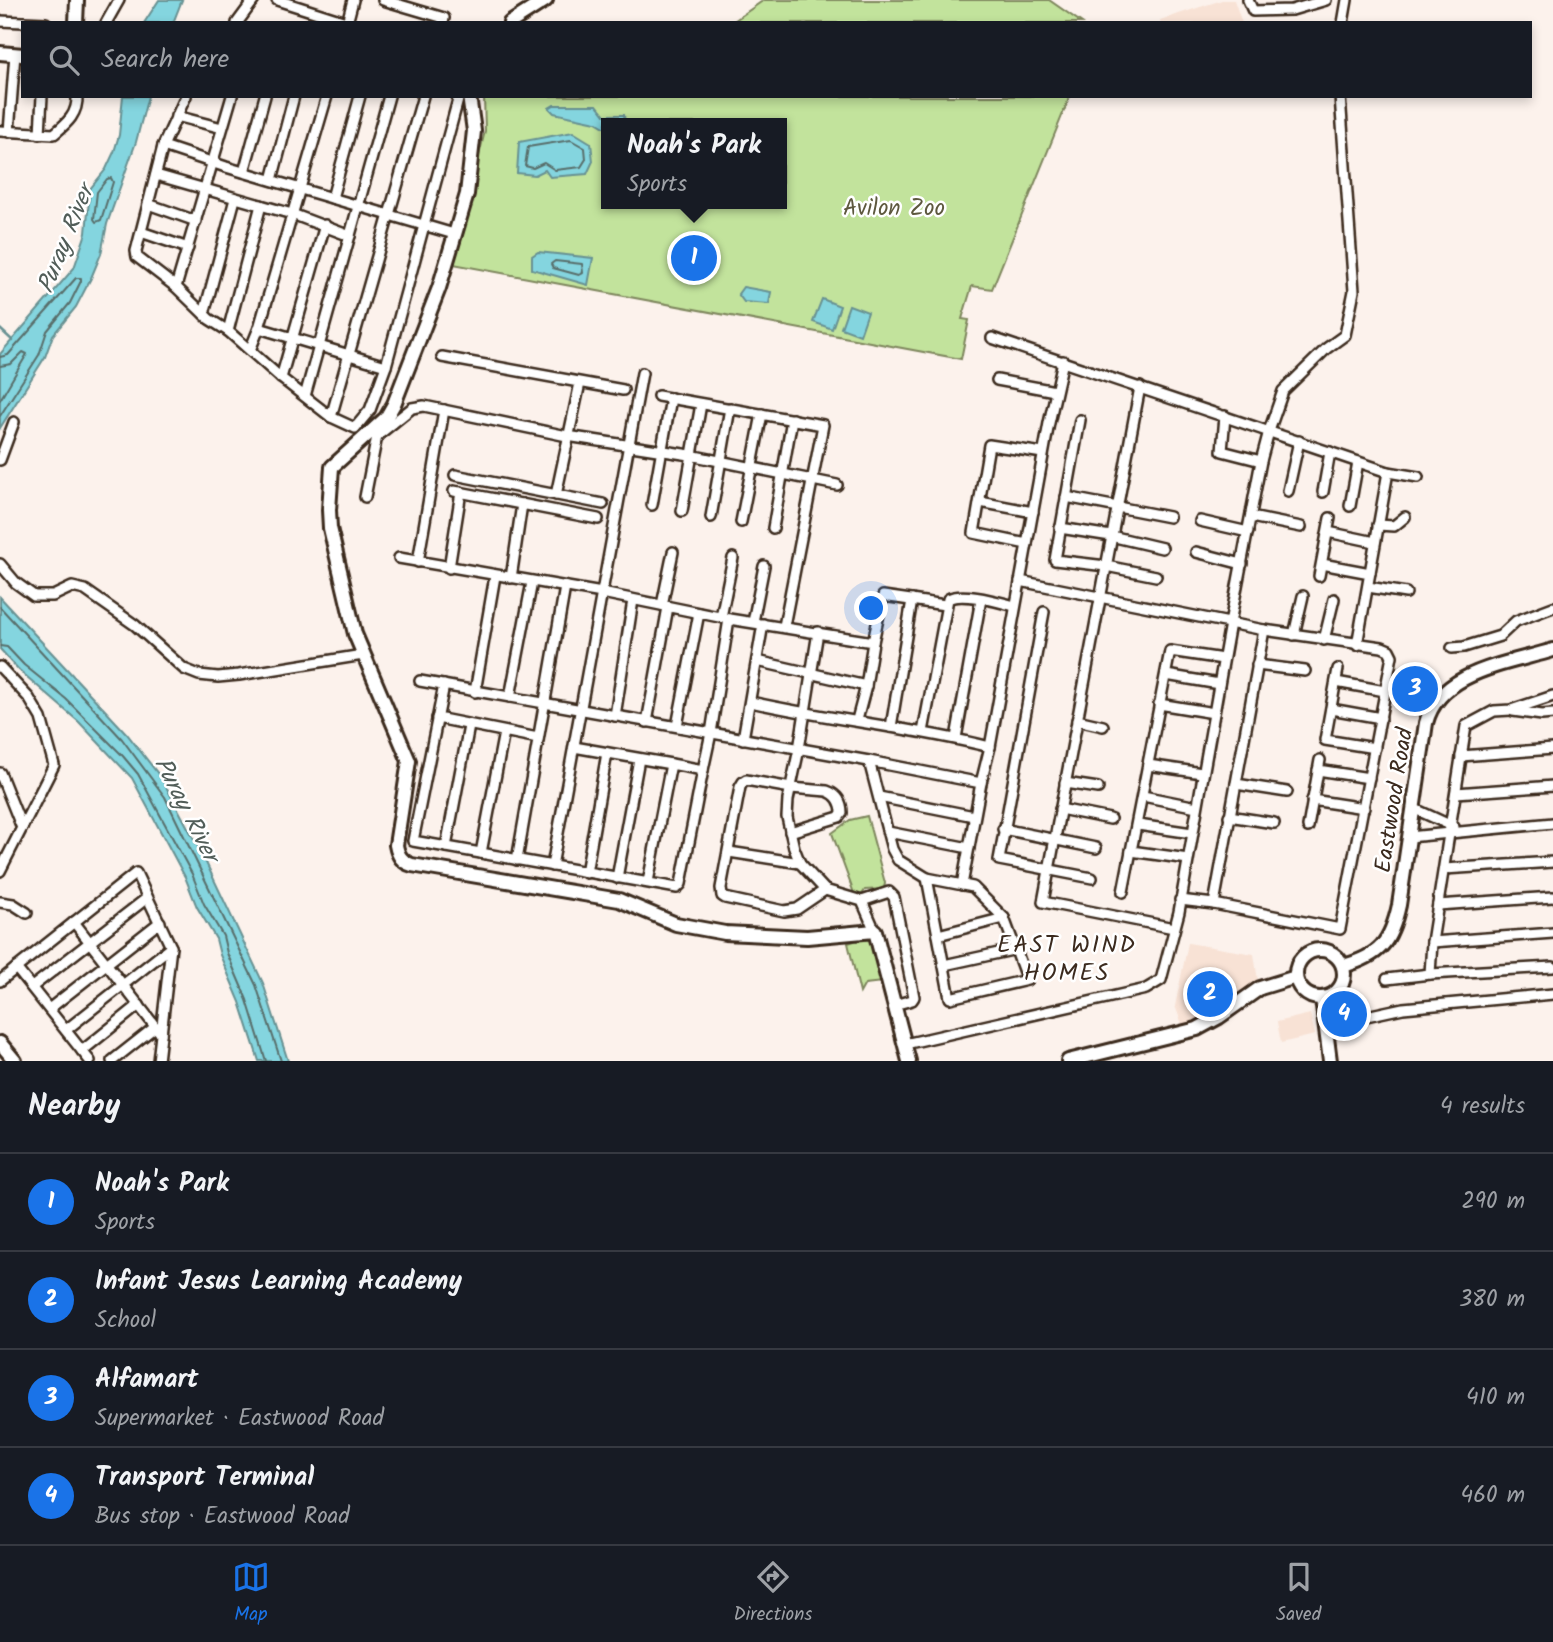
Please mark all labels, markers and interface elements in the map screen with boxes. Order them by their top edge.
search box [21,21,1532,98]
text: Search here [101,39,229,81]
icon: search [45,41,83,79]
popup [601,118,787,209]
text: Noah's Park [627,125,761,167]
text: Sports [627,167,687,203]
water label: Puray River [27,175,108,299]
park label: Avilon Zoo [843,191,945,227]
pin: 1 [671,232,717,284]
your location [854,591,888,625]
pin: 3 [1392,663,1438,715]
street label: Eastwood Road [1366,725,1424,875]
water label: Puray River [143,750,231,873]
district label: EAST WIND HOMES [997,926,1137,993]
pin: 2 [1187,968,1233,1020]
pin: 4 [1321,988,1367,1040]
text: Nearby [28,1083,120,1131]
text: 4 results [1440,1089,1525,1125]
text: Noah's Park [95,1163,229,1205]
text: 1 [48,1184,54,1220]
text: 290 m [1461,1184,1525,1220]
text: Sports [95,1205,155,1241]
text: Infant Jesus Learning Academy [95,1261,462,1303]
text: 2 [44,1282,58,1318]
text: 380 m [1459,1282,1525,1318]
text: School [95,1303,156,1339]
text: Alfamart [95,1359,199,1401]
text: 3 [45,1380,57,1416]
text: 410 m [1466,1380,1525,1416]
text: Supermarket · Eastwood Road [95,1401,384,1437]
text: Transport Terminal [95,1457,314,1499]
text: 4 [45,1478,57,1514]
text: 460 m [1461,1478,1525,1514]
text: Bus stop · Eastwood Road [95,1499,350,1535]
tab: Map [232,1558,270,1630]
tab: Directions [734,1558,812,1630]
tab: Saved [1276,1558,1321,1630]

